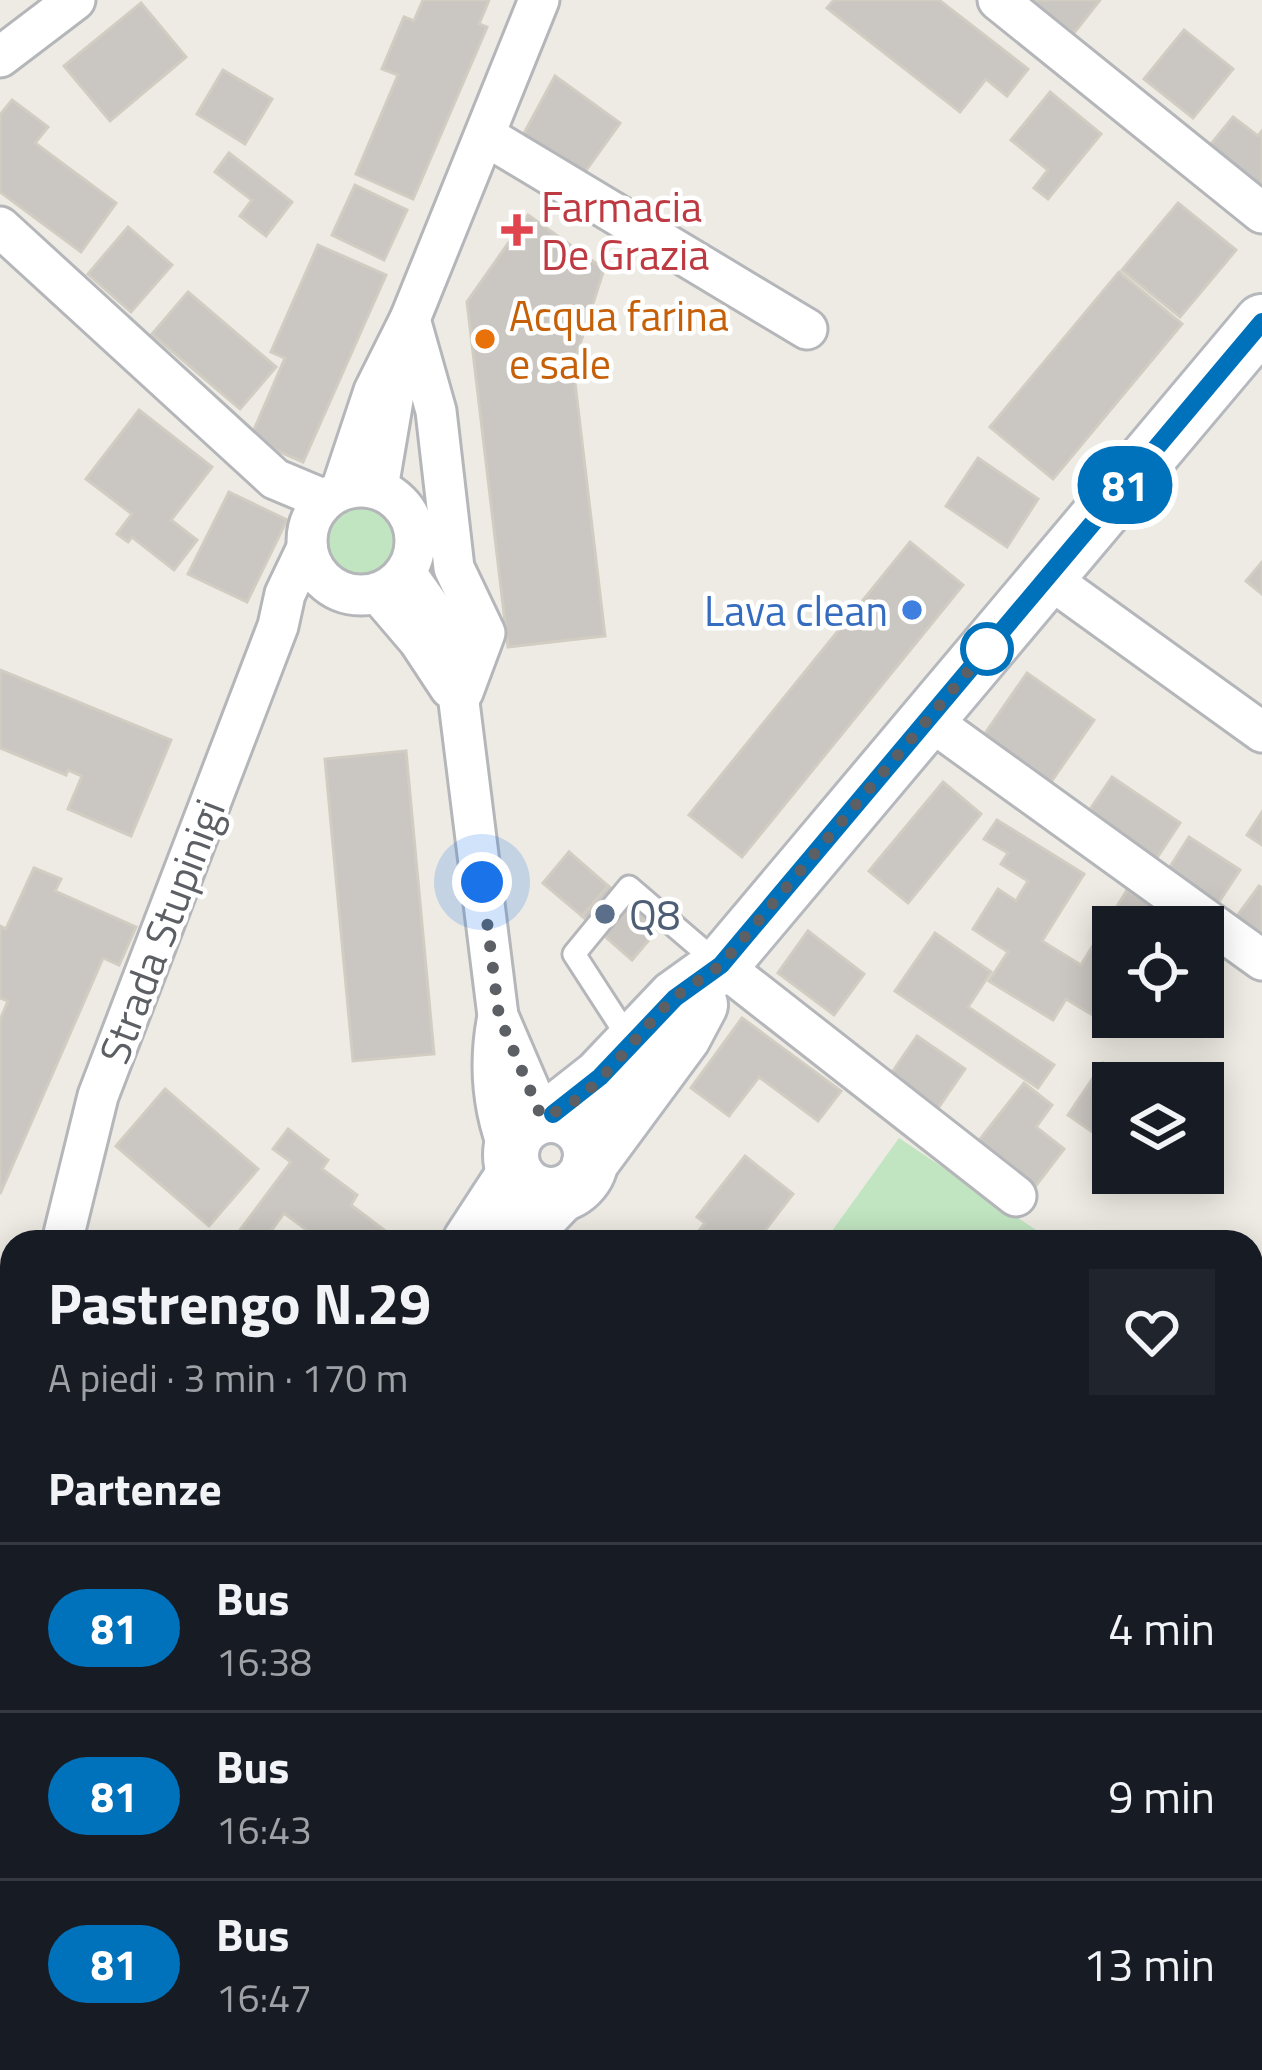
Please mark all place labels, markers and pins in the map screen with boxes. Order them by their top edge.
place label: Farmacia De Grazia [541,174,709,286]
marker: Farmacia De Grazia [504,217,530,243]
place label: Acqua farina e sale [509,283,729,395]
marker: Acqua farina e sale [472,326,498,352]
place label: Lava clean [704,578,888,642]
marker: Lava clean [899,597,925,623]
unlabelled marker [962,624,1012,674]
place label: Q8 [629,882,680,946]
marker: Q8 [592,901,618,927]

